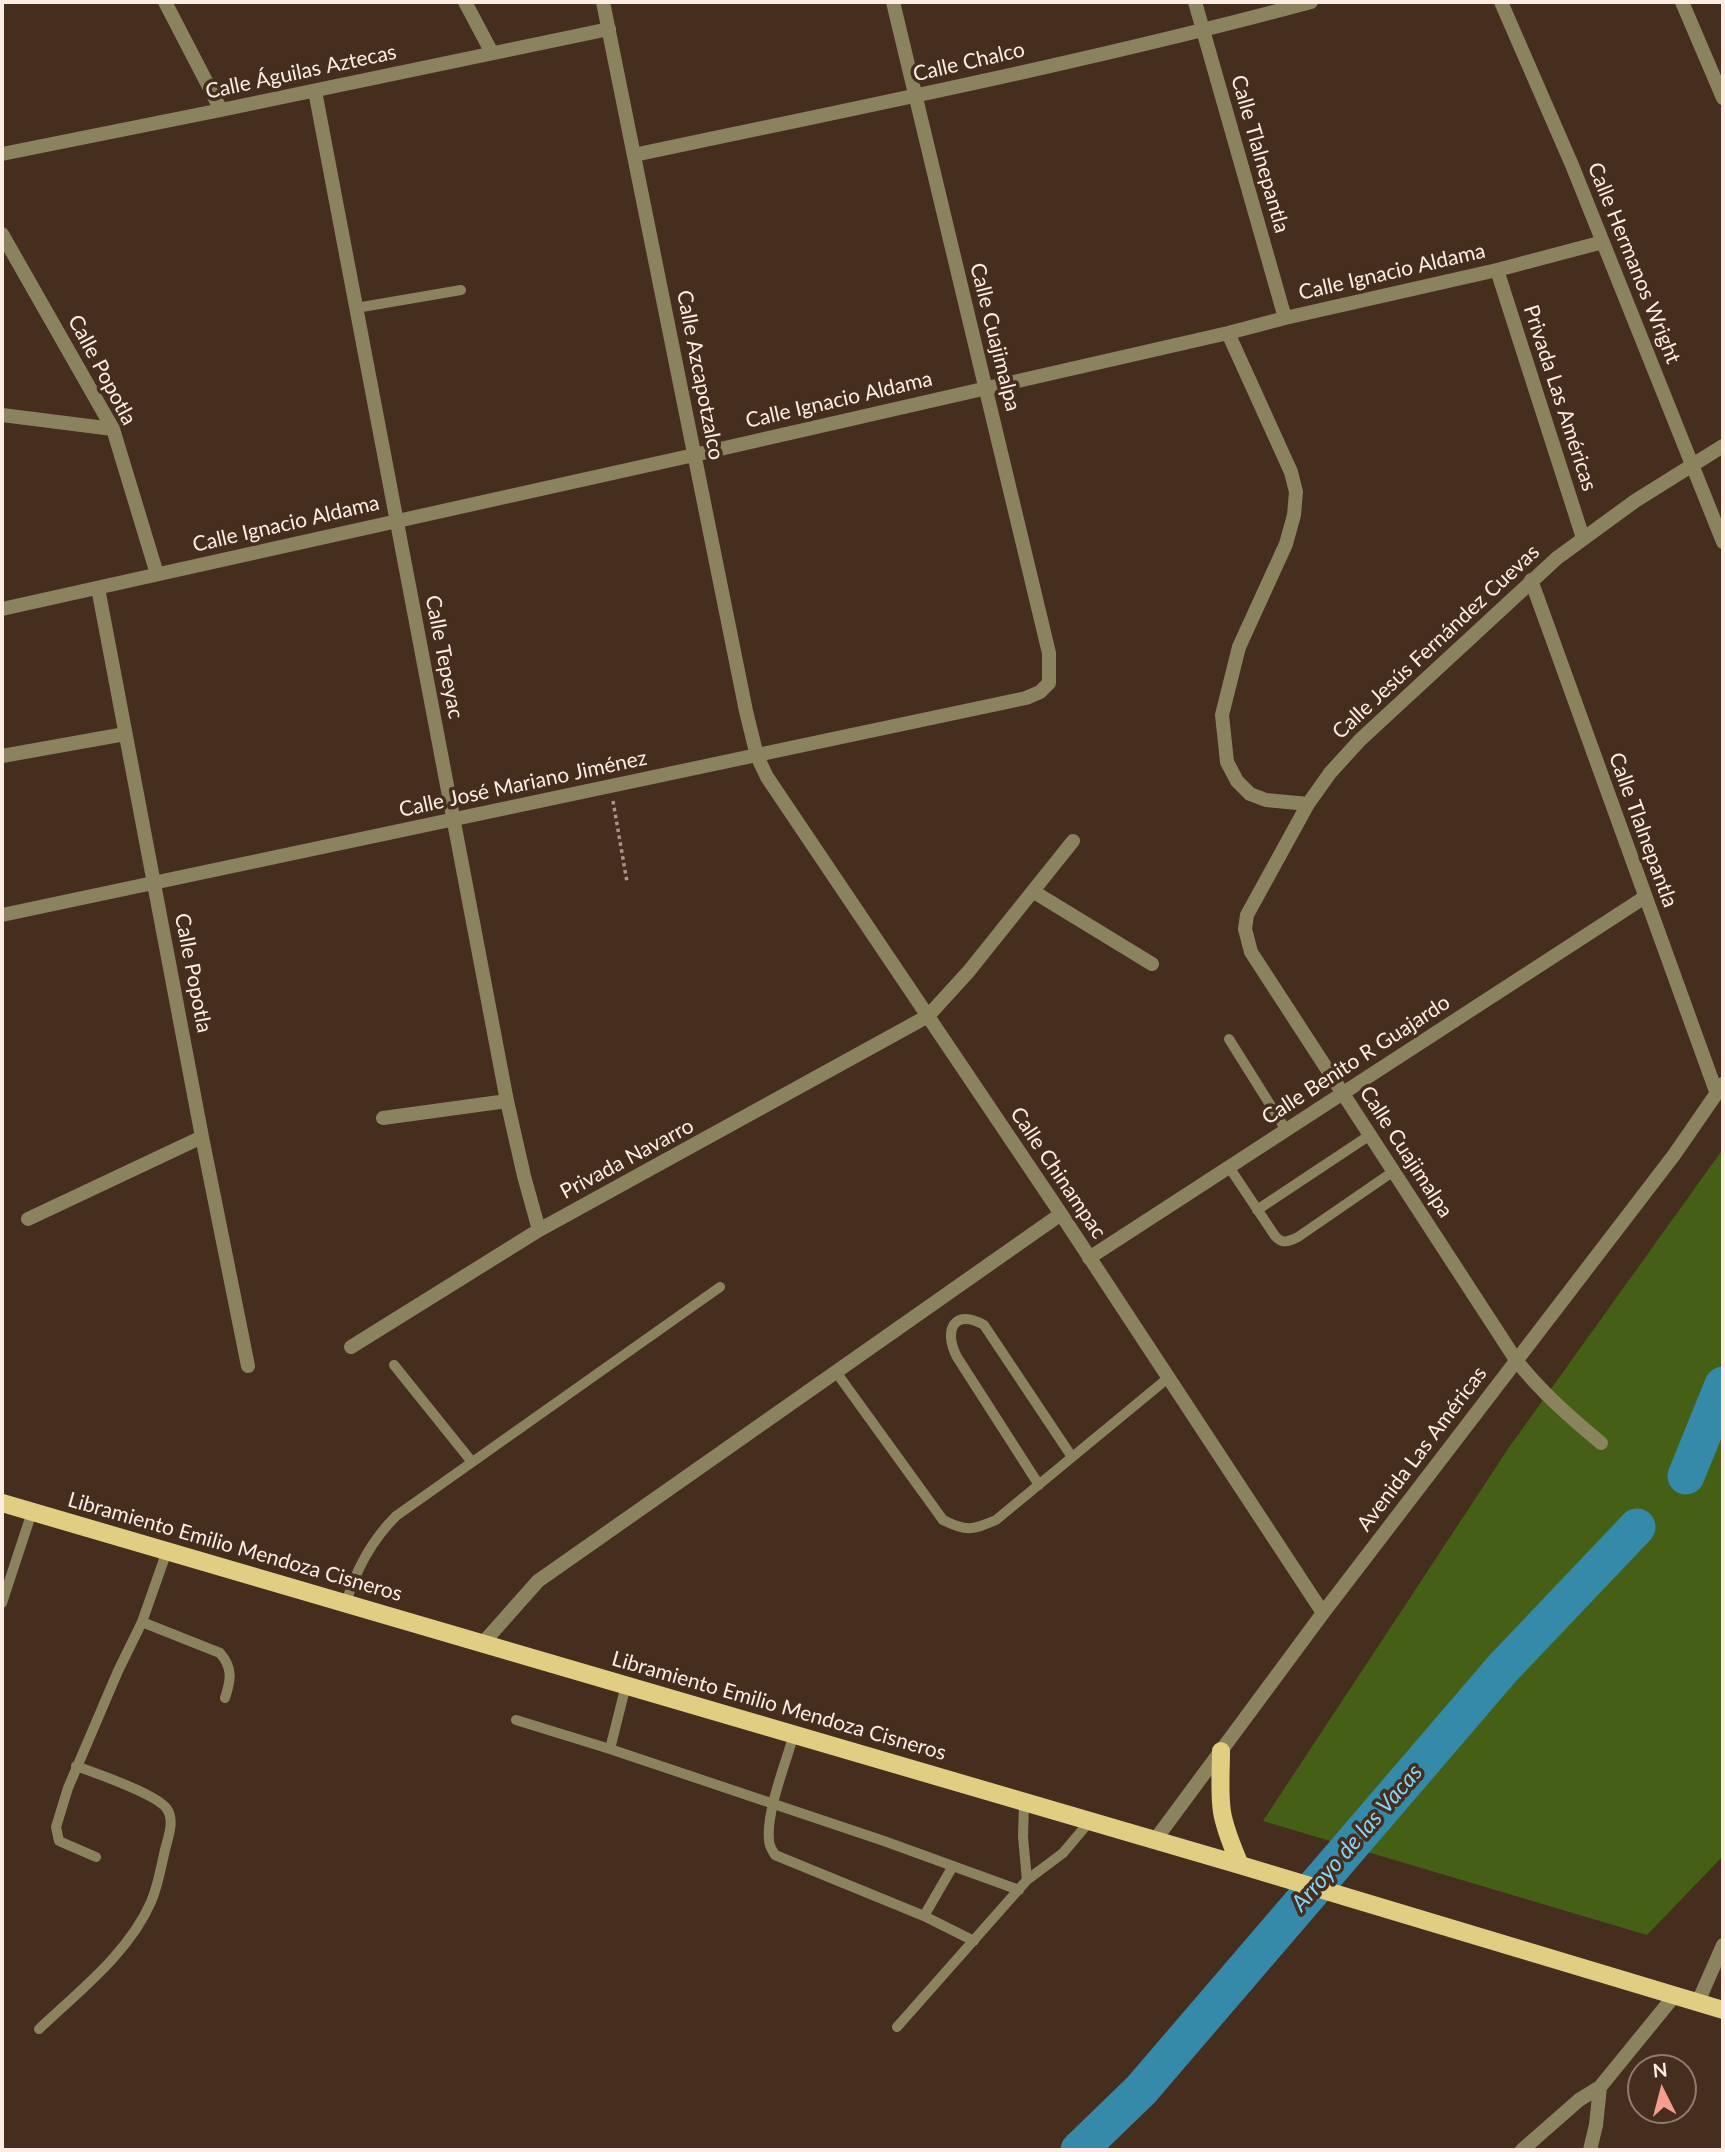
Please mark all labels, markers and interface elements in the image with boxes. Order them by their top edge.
street label: Calle Chalco [911,37,1027,87]
street label: Calle Águilas Aztecas [203,39,399,105]
street label: Calle Tlalnepantla [1225,72,1295,236]
street label: Calle Hermanos Wright [1582,159,1686,367]
street label: Calle Ignacio Aldama [1296,238,1488,306]
street label: Calle Cuajimalpa [964,260,1026,414]
street label: Calle Azcapotzalco [671,288,729,462]
street label: Privada Las Américas [1518,302,1602,494]
street label: Calle Popotla [62,311,142,429]
street label: Calle Ignacio Aldama [743,366,935,434]
street label: Calle Ignacio Aldama [190,490,382,558]
street label: Calle Jesús Fernández Cuevas [1327,540,1545,744]
street label: Calle Tepeyac [420,593,468,721]
street label: Calle José Mariano Jiménez [397,745,649,823]
street label: Calle Tlalnepantla [1603,749,1683,911]
street label: Calle Popotla [169,911,217,1035]
street label: Calle Benito R Guajardo [1257,990,1455,1130]
street label: Calle Cuajimalpa [1354,1081,1458,1223]
street label: Calle Chinampac [1005,1102,1111,1244]
street label: Privada Navarro [556,1113,698,1205]
street label: Avenida Las Américas [1352,1362,1492,1536]
street label: Libramiento Emilio Mendoza Cisneros [65,1487,405,1607]
street label: Libramiento Emilio Mendoza Cisneros [609,1646,949,1766]
water label: Arroyo de las Vacas [1286,1759,1428,1917]
north arrow [1627,2054,1697,2124]
text: N [1651,2057,1668,2082]

